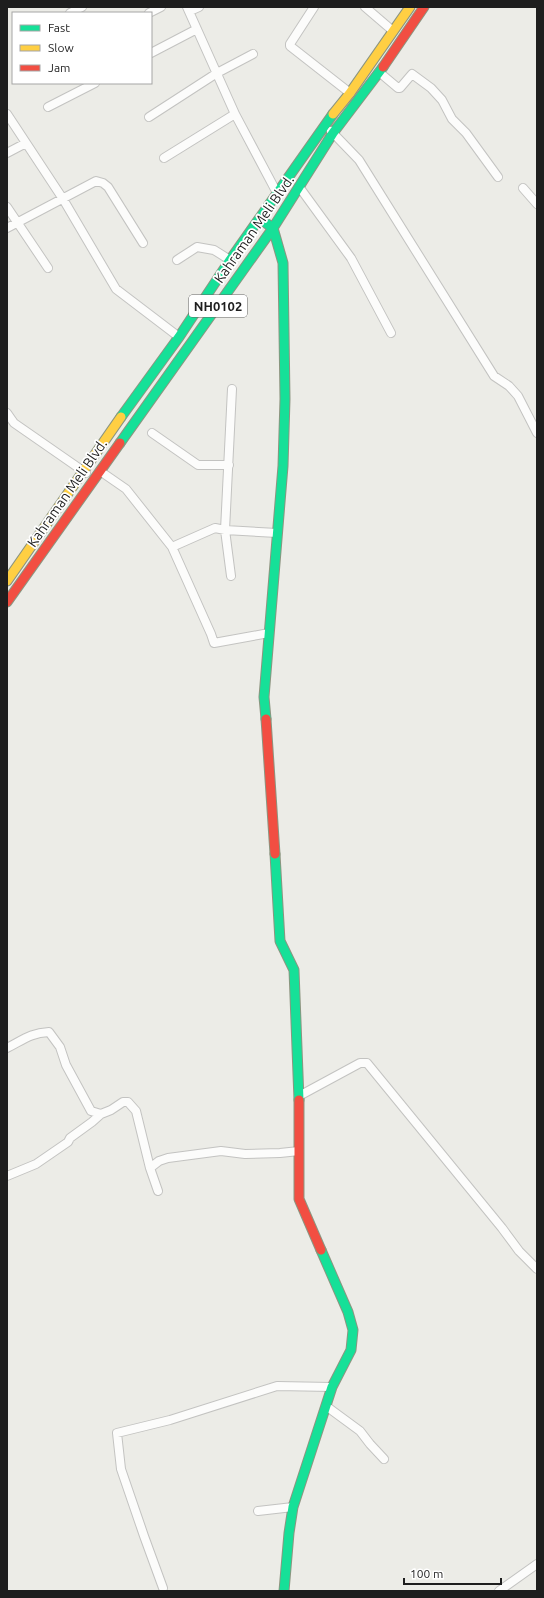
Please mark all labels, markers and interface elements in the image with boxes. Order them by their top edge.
legend [12,12,152,84]
text: Fast [48,21,70,34]
text: Slow [48,41,74,54]
text: Jam [48,61,70,74]
street label: Kahraman Meli Blvd. [211,172,297,286]
road number: NH0102 [189,295,247,317]
street label: Kahraman Meli Blvd. [24,436,110,550]
scale bar [404,1560,501,1586]
text: 100 m [410,1567,443,1580]

